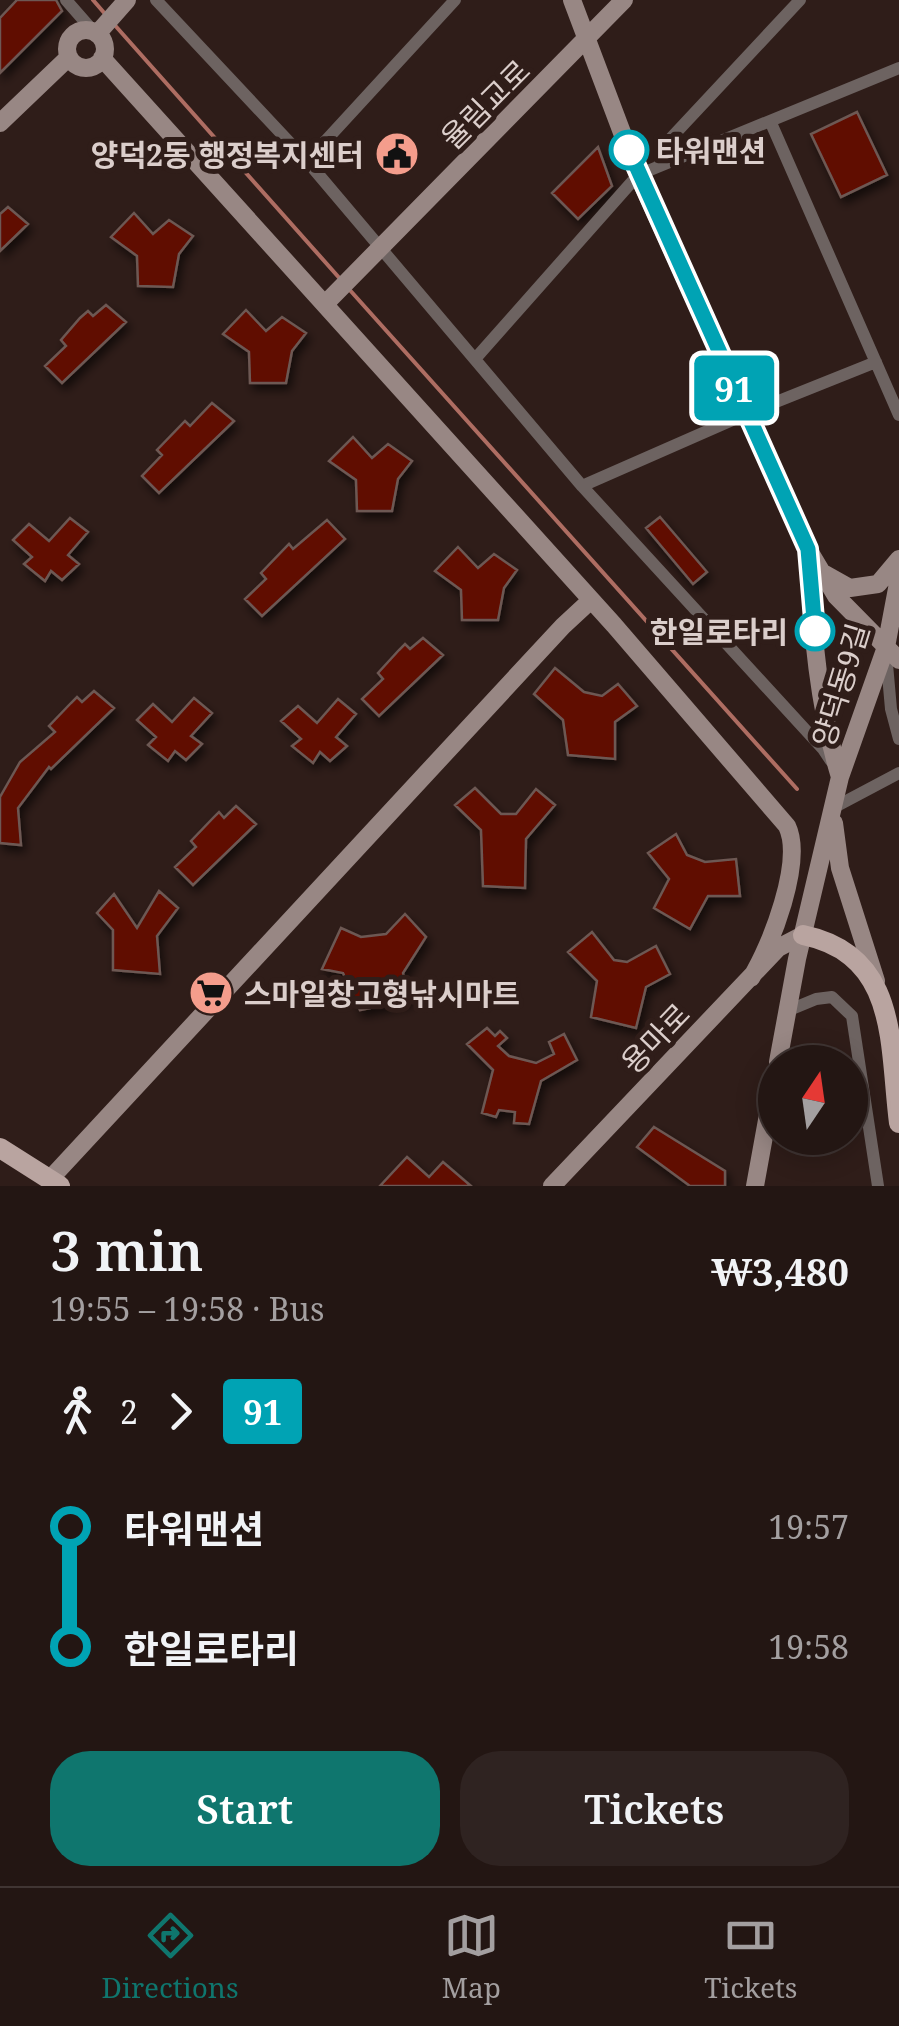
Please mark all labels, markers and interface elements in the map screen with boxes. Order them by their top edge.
street label: 율림교로 [431,50,539,158]
place label: 타워맨션 [656,130,766,171]
public building icon: 양덕2동 행정복지센터 [374,131,420,177]
marker: 타워맨션 [610,131,648,169]
place label: 양덕2동 행정복지센터 [91,134,364,175]
line badge: 91 [689,356,779,420]
text: 91 [714,365,754,412]
place label: 한일로타리 [650,611,788,652]
marker: 한일로타리 [796,612,834,650]
street label: 양덕동9길 [802,618,878,752]
supermarket icon: 스마일창고형낚시마트 [188,970,234,1016]
place label: 스마일창고형낚시마트 [244,973,520,1014]
street label: 용마로 [611,994,699,1082]
north arrow [758,1045,868,1155]
map controls [758,1045,868,1155]
text: 3 min [50,1212,204,1287]
text: ₩3,480 [711,1245,849,1297]
text: 19:55 – 19:58 · Bus [50,1287,324,1330]
icon: walk [50,1384,105,1439]
icon: forward [153,1384,208,1439]
text: 91 [243,1388,282,1435]
text: 2 [120,1390,138,1433]
text: 타워맨션 [124,1502,264,1554]
text: 19:57 [768,1505,849,1548]
text: 한일로타리 [124,1622,299,1674]
text: 19:58 [768,1625,849,1668]
button: Start [50,1751,440,1866]
button: Tickets [460,1751,849,1866]
tab: Directions [102,1908,239,2006]
tab: Map [442,1908,501,2006]
tab: Tickets [704,1908,797,2006]

